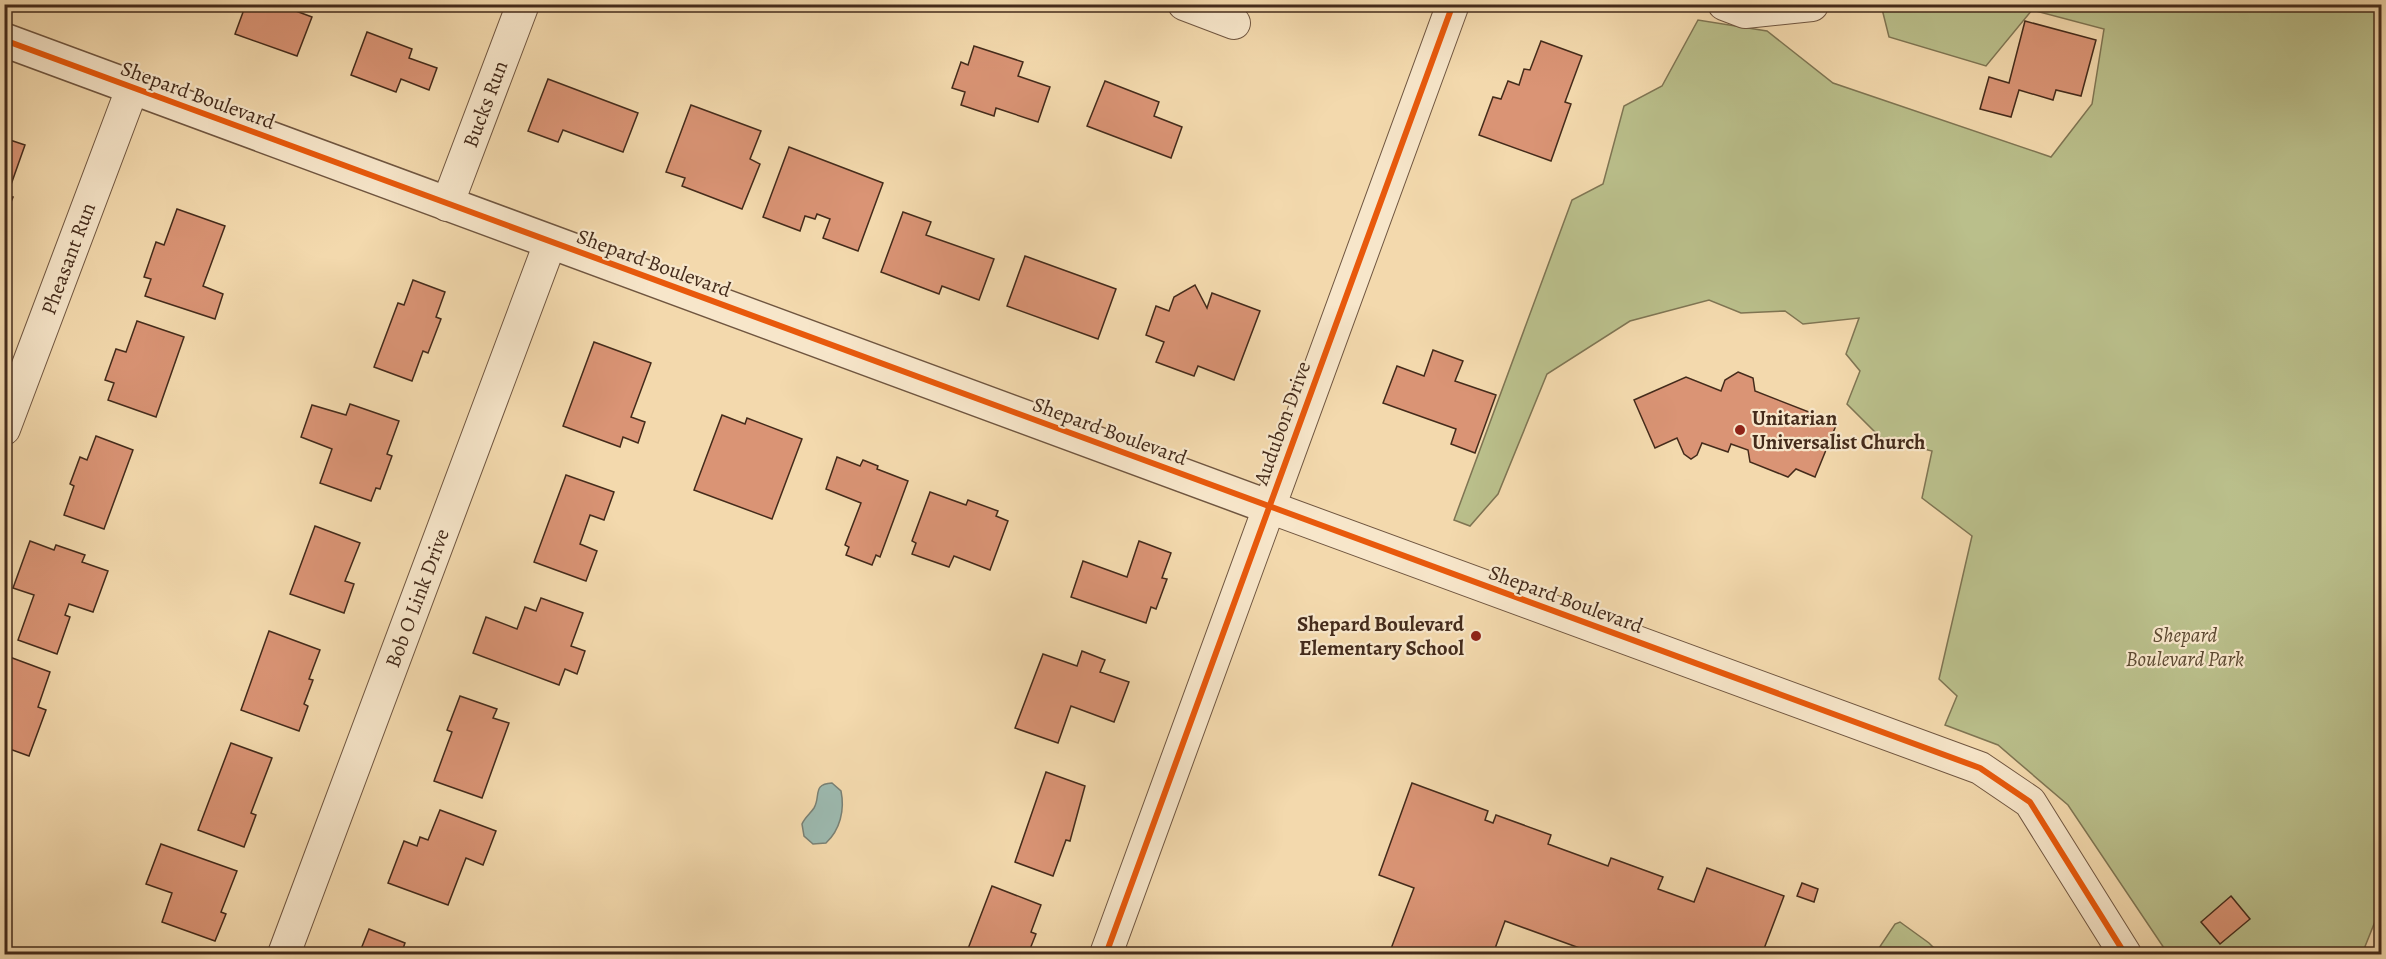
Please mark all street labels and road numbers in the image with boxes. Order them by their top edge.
street label: Shepard Boulevard [117,54,280,136]
street label: Bucks Run [456,56,514,151]
street label: Pheasant Run [34,199,102,319]
street label: Shepard Boulevard [573,222,736,304]
street label: Audubon Drive [1246,357,1317,490]
street label: Shepard Boulevard [1029,390,1192,472]
street label: Bob O Link Drive [378,525,456,671]
street label: Shepard Boulevard [1485,558,1648,640]

